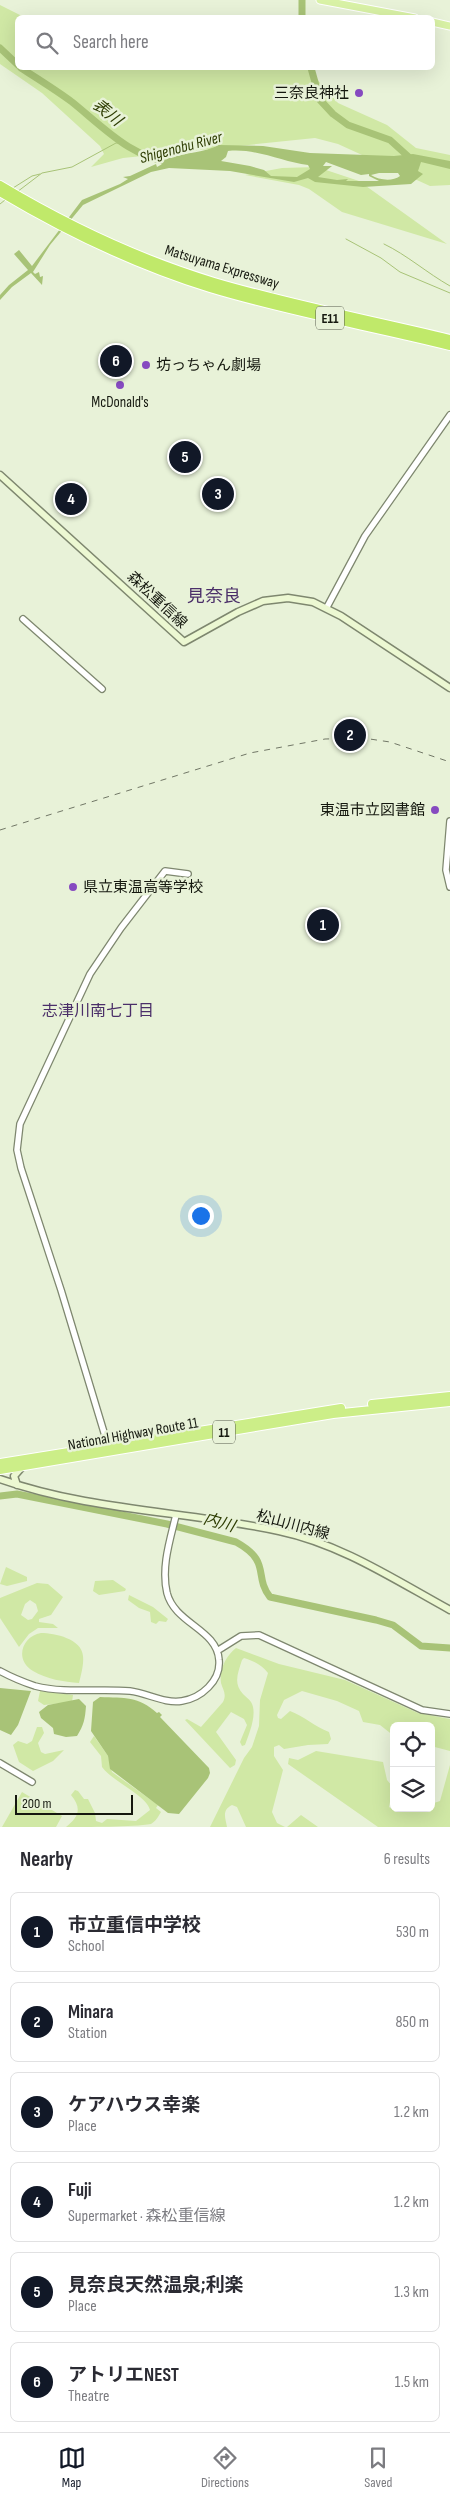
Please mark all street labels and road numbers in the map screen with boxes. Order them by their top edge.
street label: Matsuyama Expressway [163,241,282,293]
road number: E11 [316,306,344,330]
street label: 森松重信線 [123,567,191,633]
street label: National Highway Route 11 [66,1413,200,1455]
road number: 11 [213,1420,235,1444]
street label: 松山川内線 [254,1506,332,1544]

